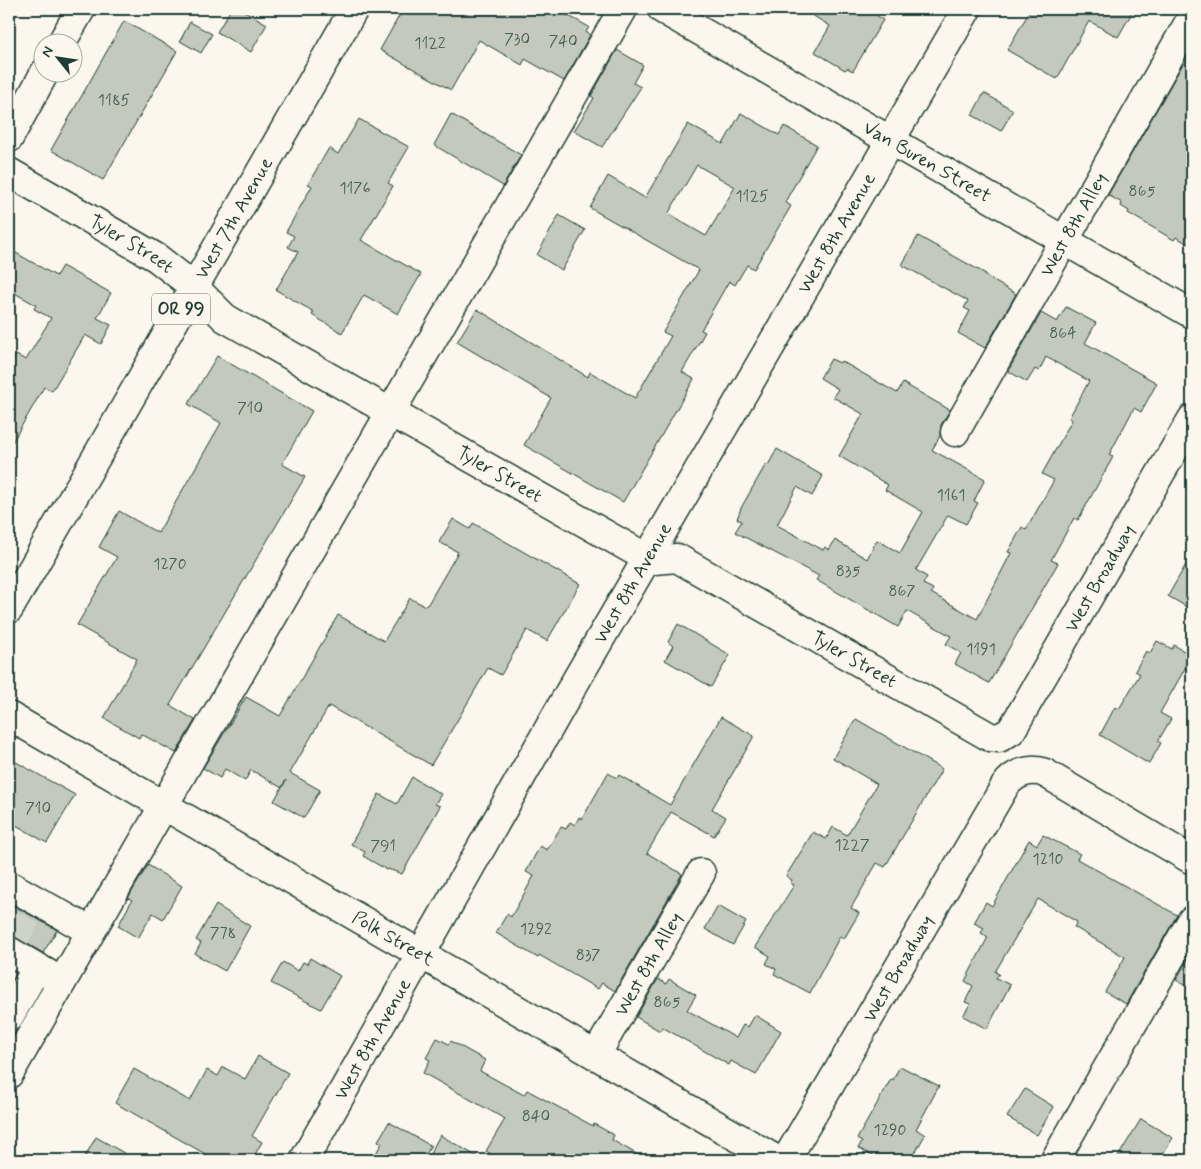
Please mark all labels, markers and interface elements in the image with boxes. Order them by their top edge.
house number: 730 [504,29,530,50]
house number: 740 [548,31,578,52]
north arrow [32,32,82,82]
house number: 1122 [414,33,446,54]
text: N [37,43,58,61]
house number: 1185 [98,90,130,111]
street label: Van Buren Street [859,115,996,208]
street label: West 7th Avenue [189,153,279,283]
street label: West 8th Avenue [792,168,881,298]
street label: West 8th Alley [1034,168,1113,281]
house number: 1176 [339,178,371,199]
house number: 865 [1129,181,1155,202]
house number: 1125 [735,186,769,207]
street label: Tyler Street [85,209,179,279]
road number: OR 99 [152,294,210,324]
house number: 864 [1049,323,1077,344]
house number: 710 [237,398,263,419]
street label: Tyler Street [452,440,547,508]
house number: 1161 [937,485,965,506]
street label: West 8th Avenue [588,518,678,648]
street label: West Broadway [1059,520,1141,637]
house number: 1270 [153,554,187,575]
house number: 835 [836,561,860,582]
house number: 867 [889,581,915,602]
street label: Tyler Street [807,625,901,694]
house number: 1191 [966,639,996,660]
house number: 710 [25,798,51,819]
house number: 1227 [835,835,870,856]
house number: 791 [370,836,396,857]
house number: 1210 [1033,849,1063,870]
street label: Polk Street [348,905,439,972]
street label: West 8th Alley [609,908,688,1020]
street label: West Broadway [857,910,939,1027]
house number: 1292 [520,919,552,940]
house number: 778 [210,923,236,944]
house number: 837 [576,945,600,966]
street label: West 8th Avenue [328,974,417,1104]
house number: 865 [654,992,680,1013]
house number: 840 [522,1106,550,1127]
house number: 1290 [874,1120,907,1141]

